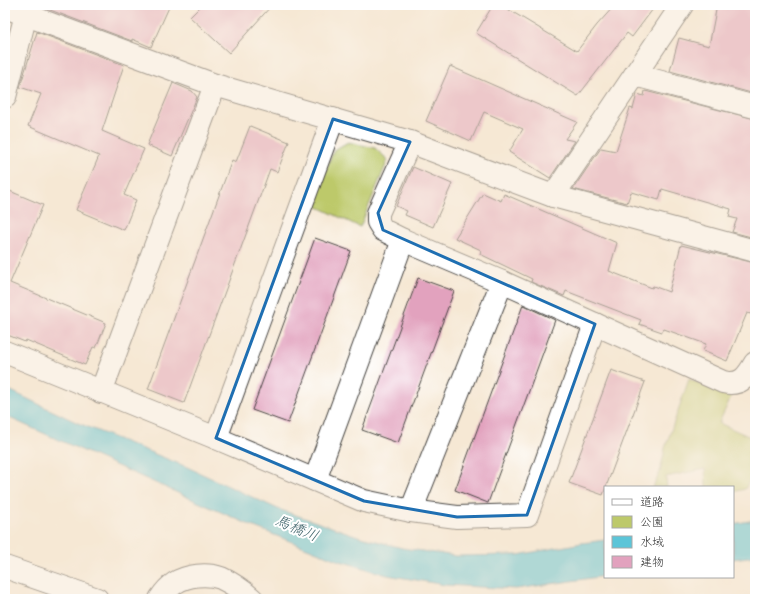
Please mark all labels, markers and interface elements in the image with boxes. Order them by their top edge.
legend [604,486,734,578]
text: 道路 [640,491,664,513]
water label: 馬橋川 [271,507,323,549]
text: 公園 [640,511,664,533]
text: 水域 [640,531,664,553]
text: 建物 [640,551,664,573]

